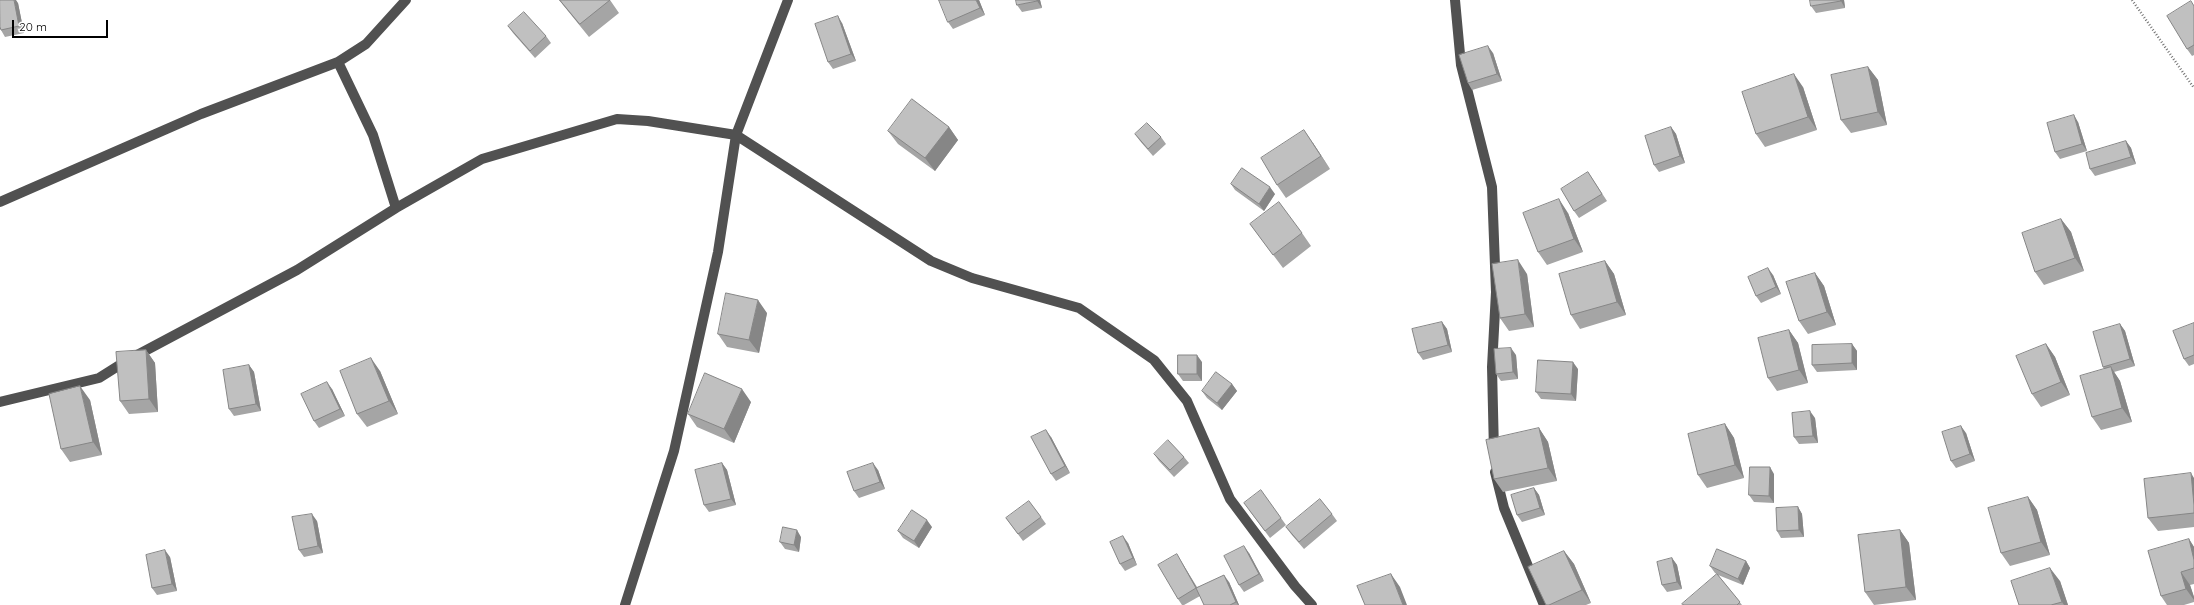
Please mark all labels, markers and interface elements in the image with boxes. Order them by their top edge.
scale bar [14,12,110,38]
text: 20 m [19,19,47,34]

